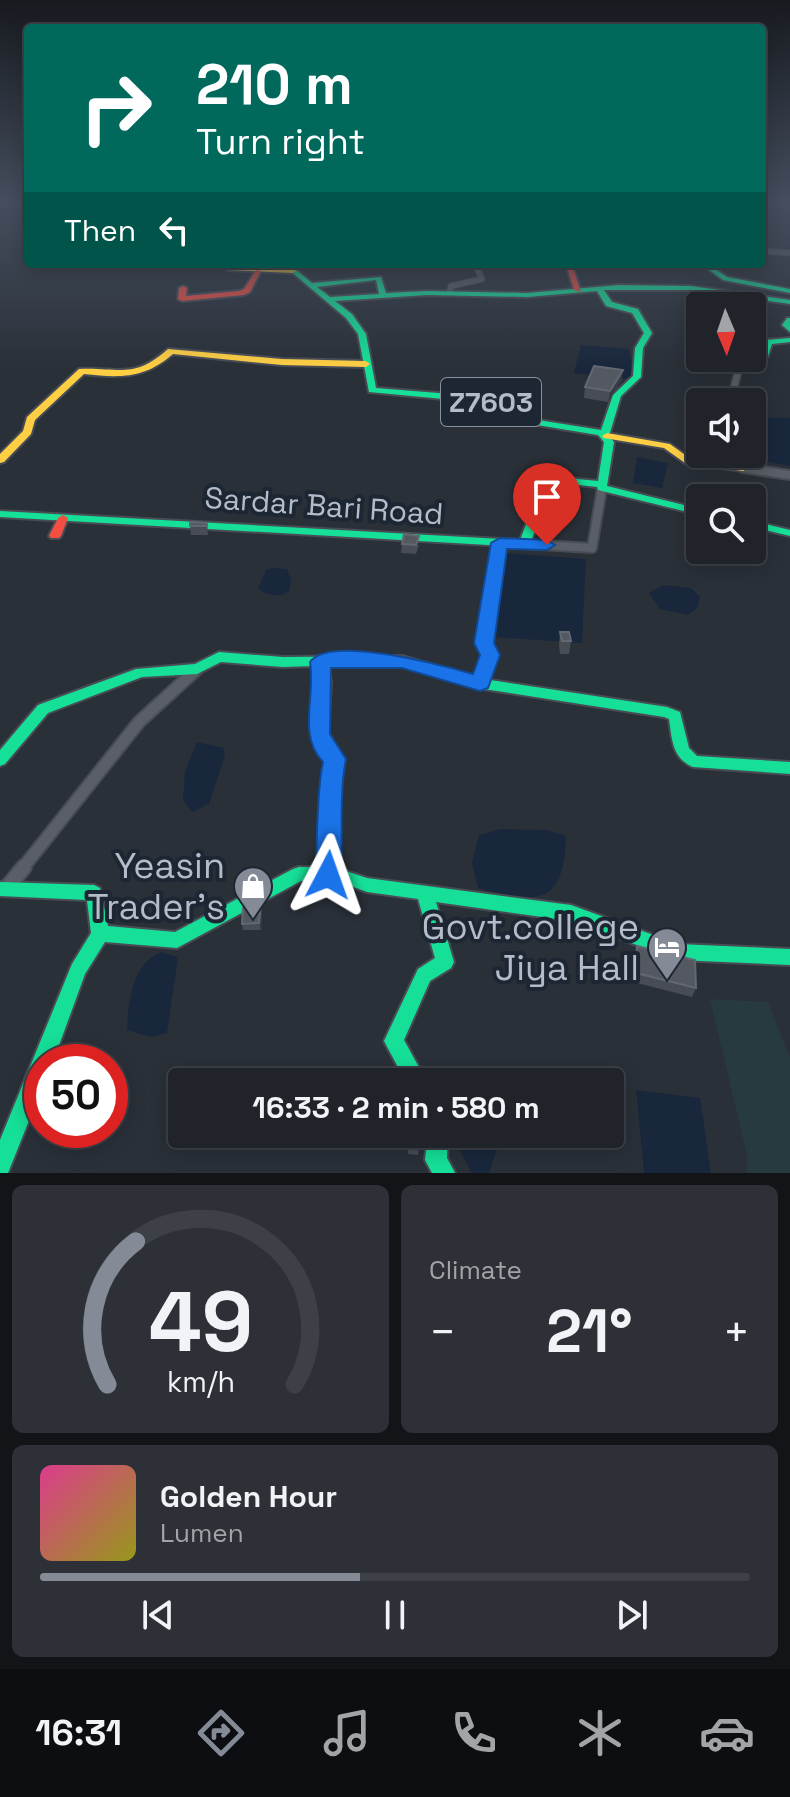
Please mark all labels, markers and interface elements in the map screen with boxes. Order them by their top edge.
text: 210 m [196,49,353,120]
icon: right [64,56,168,160]
text: Turn right [196,119,365,165]
icon: left [152,208,196,252]
text: Then [64,211,136,250]
north arrow [686,292,766,372]
map controls [686,292,766,564]
road number: Z7603 [441,378,541,426]
button: sound [686,388,766,468]
pin [513,463,581,545]
icon: arrive [525,475,569,519]
street label: Sardar Bari Road [203,478,445,533]
button: search [686,484,766,564]
position arrow [286,833,370,917]
place label: Yeasin Trader's [87,843,225,930]
shop icon: Yeasin Trader's [232,865,274,920]
place label: Govt.college Jiya Hall [422,904,639,991]
hotel icon: Govt.college Jiya Hall [646,926,688,981]
speed limit sign: 50 [24,1044,128,1148]
text: 16:33 · 2 min · 580 m [252,1088,540,1127]
text: Climate [429,1253,522,1287]
text: 49 [148,1269,253,1375]
text: 21° [546,1293,633,1370]
text: − [429,1304,456,1360]
text: + [723,1304,750,1360]
text: km/h [166,1364,235,1400]
text: Golden Hour [160,1477,337,1516]
text: Lumen [160,1516,244,1550]
icon: previous [136,1593,180,1637]
icon: pause [373,1593,417,1637]
icon: next [610,1593,654,1637]
icon: directions [193,1705,249,1761]
icon: music [319,1705,375,1761]
icon: phone [446,1705,502,1761]
icon: climate [572,1705,628,1761]
icon: car [699,1705,755,1761]
text: 16:31 [35,1710,122,1756]

